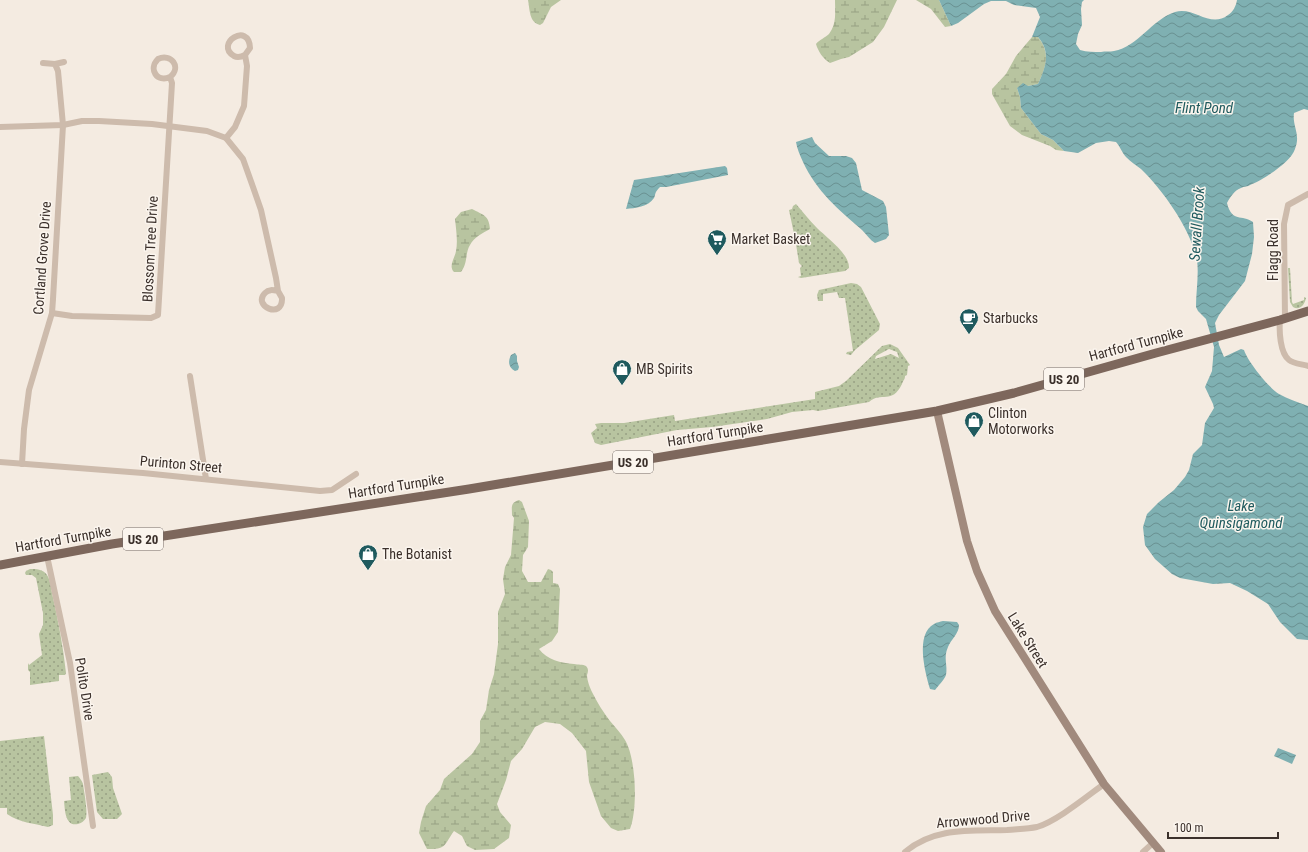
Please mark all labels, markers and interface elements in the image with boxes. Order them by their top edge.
water label: Flint Pond [1175,99,1234,117]
water label: Sewall Brook [1185,186,1209,262]
street label: Blossom Tree Drive [139,195,161,303]
street label: Cortland Grove Drive [30,200,54,315]
street label: Flagg Road [1265,219,1281,281]
supermarket icon: Market Basket [706,228,728,256]
place label: Market Basket [731,231,810,247]
cafe icon: Starbucks [958,307,980,335]
place label: Starbucks [983,310,1038,326]
street label: Hartford Turnpike [1087,324,1185,364]
shop icon: MB Spirits [611,358,633,386]
place label: MB Spirits [636,361,693,377]
road number: US 20 [1044,368,1084,390]
place label: Clinton Motorworks [988,405,1054,437]
shop icon: Clinton Motorworks [963,410,985,438]
street label: Hartford Turnpike [666,418,765,449]
road number: US 20 [613,451,653,473]
street label: Purinton Street [139,452,223,476]
street label: Hartford Turnpike [347,470,446,501]
water label: Lake Quinsigamond [1200,497,1283,532]
street label: Hartford Turnpike [14,523,113,555]
road number: US 20 [123,528,163,550]
shop icon: The Botanist [357,543,379,571]
place label: The Botanist [382,546,452,562]
street label: Lake Street [1005,609,1051,671]
street label: Polito Drive [72,656,98,722]
street label: Arrowwood Drive [936,807,1031,831]
scale bar [1168,814,1278,840]
text: 100 m [1174,821,1204,835]

